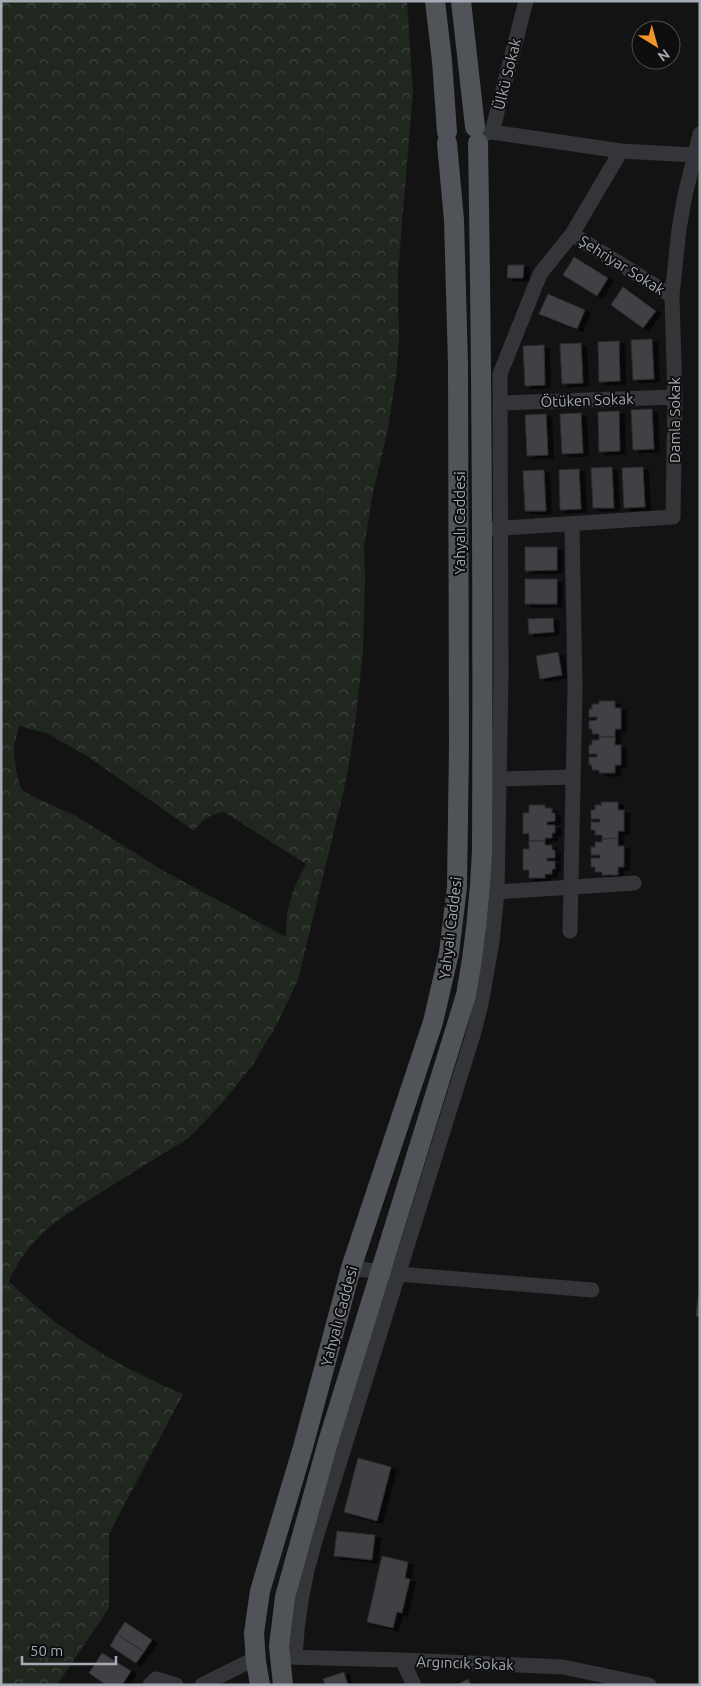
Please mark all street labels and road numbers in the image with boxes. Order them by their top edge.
street label: Ülkü Sokak [490,36,524,112]
street label: Şehriyar Sokak [576,232,668,298]
street label: Damla Sokak [666,377,683,463]
street label: Ötüken Sokak [540,390,634,410]
street label: Yahyalı Caddesi [451,471,468,575]
street label: Yahyalı Caddesi [435,876,465,980]
street label: Yahyalı Caddesi [317,1264,361,1368]
street label: Argıncık Sokak [416,1653,514,1673]

